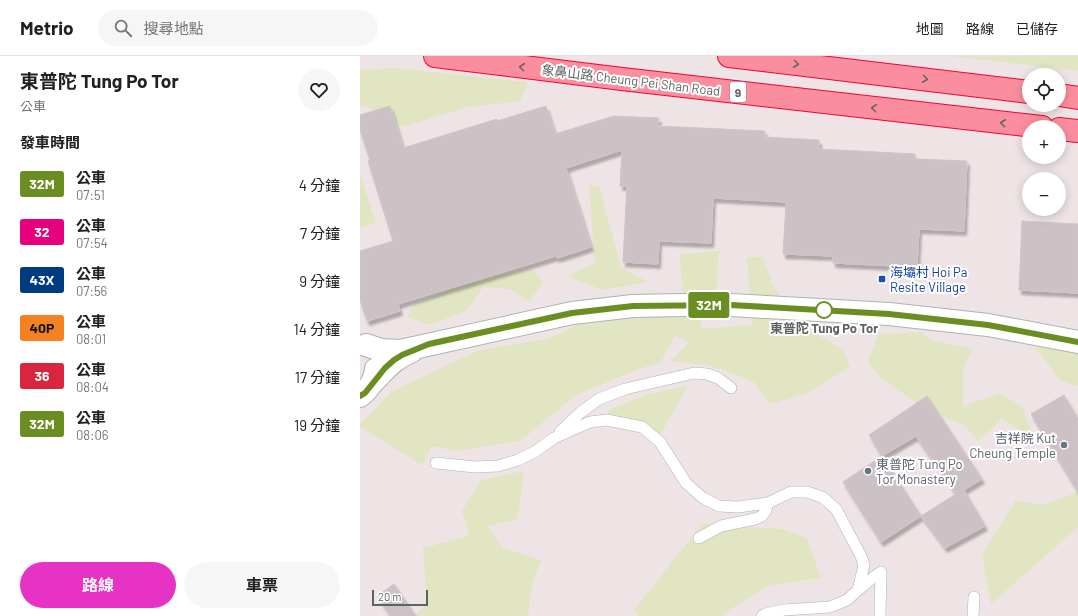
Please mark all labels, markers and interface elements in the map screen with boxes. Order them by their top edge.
search box [98,10,378,46]
text: Metrio [20,16,74,39]
icon: search [112,17,134,39]
text: 搜尋地點 [144,19,204,37]
text: 地圖 [916,20,944,37]
text: 路線 [966,20,994,37]
text: 已儲存 [1016,20,1058,37]
one-way arrow [793,59,799,68]
street label: 象鼻山路 Cheung Pei Shan Road [541,61,721,99]
one-way arrow [519,63,525,72]
map controls [1022,68,1066,216]
button: locate [1022,68,1066,112]
text: 東普陀 Tung Po Tor [20,69,179,92]
button: heart [298,69,340,111]
one-way arrow [922,75,928,84]
road number: 9 [730,82,746,102]
text: 公車 [20,98,46,114]
one-way arrow [871,103,877,112]
one-way arrow [1000,118,1006,127]
button: + [1022,120,1066,164]
text: 發車時間 [20,133,80,151]
text: 公車 [76,168,106,186]
button: − [1022,172,1066,216]
text: 32M [29,175,55,192]
text: 4 分鐘 [299,176,340,194]
text: 07:51 [76,187,105,203]
text: 公車 [76,216,106,234]
text: 32 [34,223,50,240]
text: 7 分鐘 [300,224,340,242]
text: 07:54 [76,235,108,251]
text: 公車 [76,264,106,282]
place label: 海壩村 Hoi Pa Resite Village [890,264,967,295]
text: 43X [30,271,54,288]
text: 9 分鐘 [299,272,340,290]
marker: 海壩村 Hoi Pa Resite Village [877,274,887,284]
text: 07:56 [76,283,107,299]
line badge: 32M [686,292,732,318]
text: 32M [696,296,722,313]
marker: 東普陀 Tung Po Tor [815,301,833,319]
text: 公車 [76,312,106,330]
text: 40P [30,319,54,336]
text: 14 分鐘 [293,320,340,338]
place label: 東普陀 Tung Po Tor [770,320,878,336]
text: 08:01 [76,331,106,347]
text: 公車 [76,360,106,378]
text: 36 [34,367,50,384]
text: 17 分鐘 [295,368,340,386]
text: 08:04 [76,379,109,395]
text: 公車 [76,408,106,426]
text: 32M [29,415,55,432]
text: 19 分鐘 [294,416,340,434]
text: 08:06 [76,427,109,443]
place label: 吉祥院 Kut Cheung Temple [969,430,1056,461]
marker: 吉祥院 Kut Cheung Temple [1059,440,1069,450]
place label: 東普陀 Tung Po Tor Monastery [876,456,963,487]
marker: 東普陀 Tung Po Tor Monastery [863,466,873,476]
button: 路線 [20,562,176,608]
button: 車票 [184,562,340,608]
scale bar [372,588,428,607]
text: 20 m [378,590,401,603]

